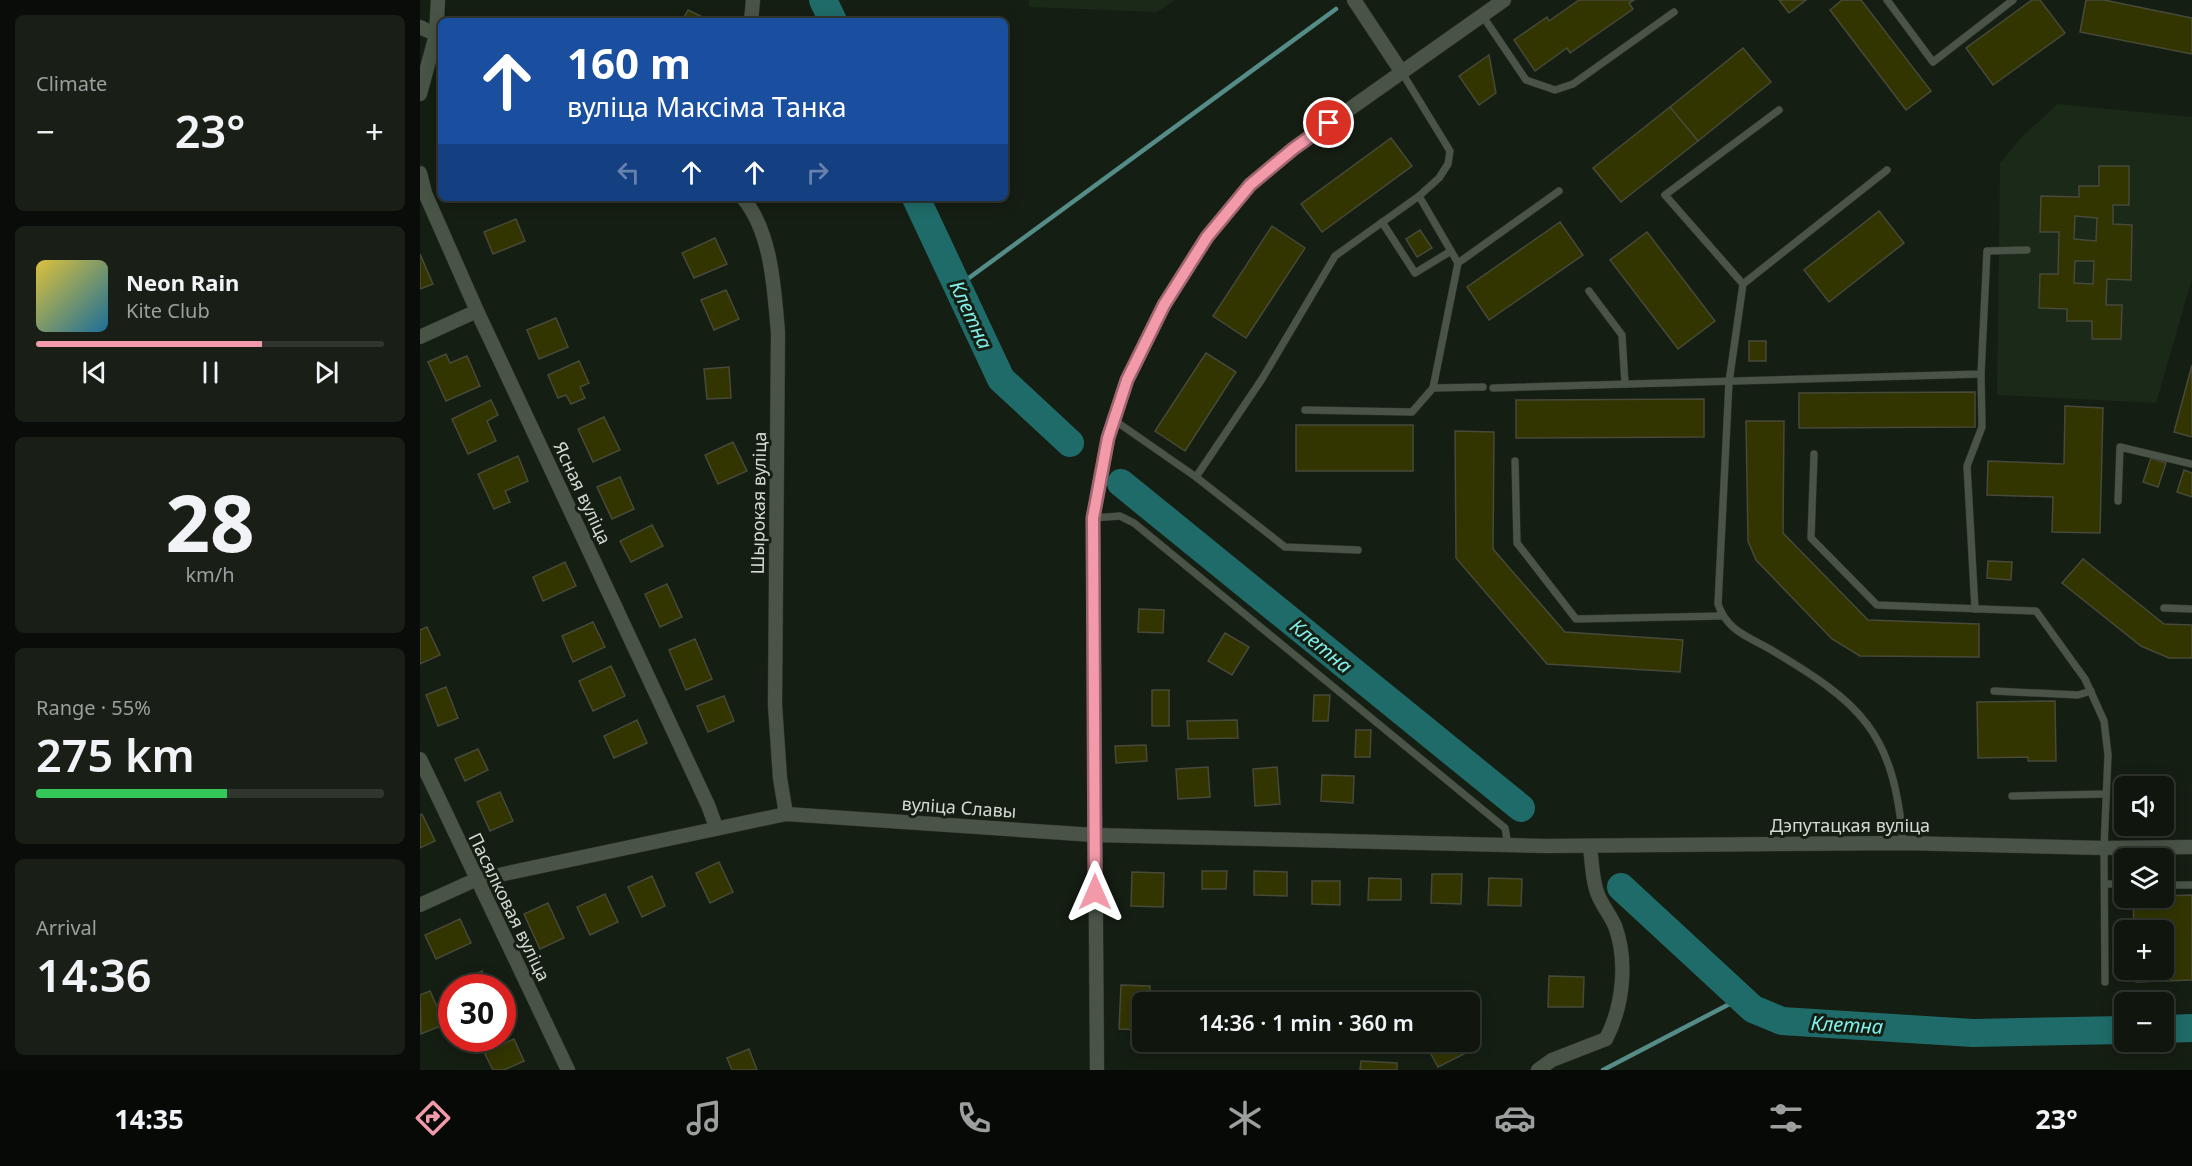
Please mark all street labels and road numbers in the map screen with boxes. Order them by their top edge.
street label: Шырокая вуліца [745,431,771,575]
street label: Ясная вуліца [549,437,617,548]
street label: вуліца Славы [901,791,1017,823]
street label: Дэпутацкая вуліца [1770,813,1930,837]
street label: Пасялковая вуліца [464,828,556,985]

